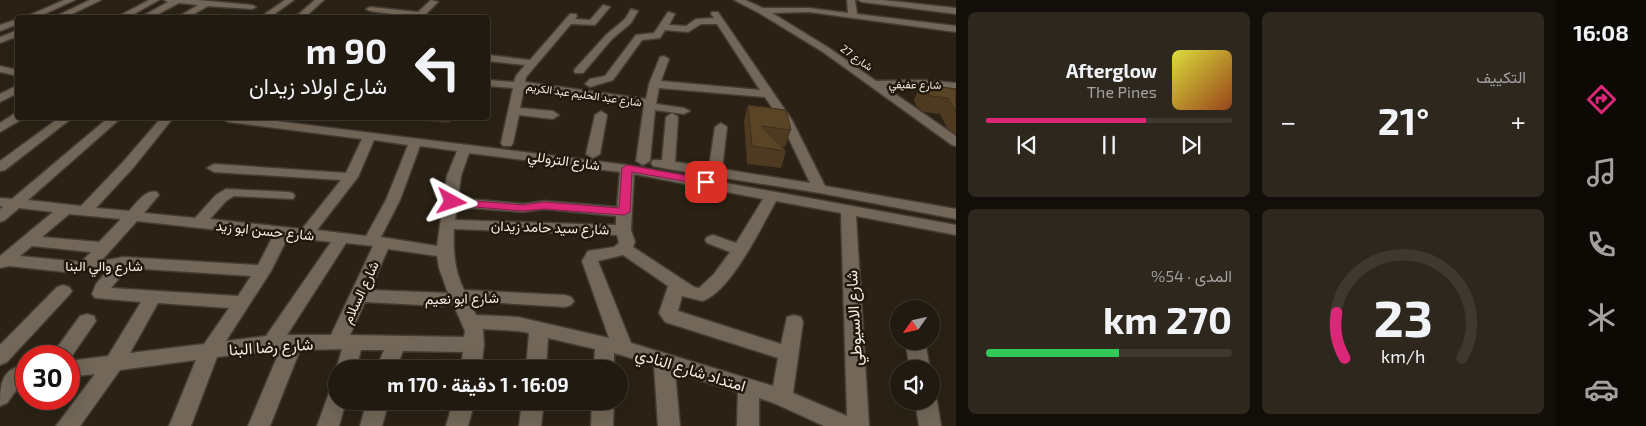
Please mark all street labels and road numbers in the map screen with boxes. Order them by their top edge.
street label: شارع 27 [837,41,876,75]
street label: شارع عفيفي [889,77,942,95]
street label: شارع عبد الحليم عبد الكريم [525,79,643,111]
street label: شارع التروللي [526,147,601,177]
street label: شارع حسن ابو زيد [215,216,315,247]
street label: شارع سيد حامد زيدان [490,216,609,241]
street label: شارع والي البنا [65,257,143,278]
street label: شارع السلام [338,258,385,327]
street label: شارع الاسيوطي [841,269,870,366]
street label: شارع ابو نعيم [425,289,499,310]
street label: شارع رضا البنا [228,334,314,361]
street label: امتداد شارع النادي [632,343,748,400]

